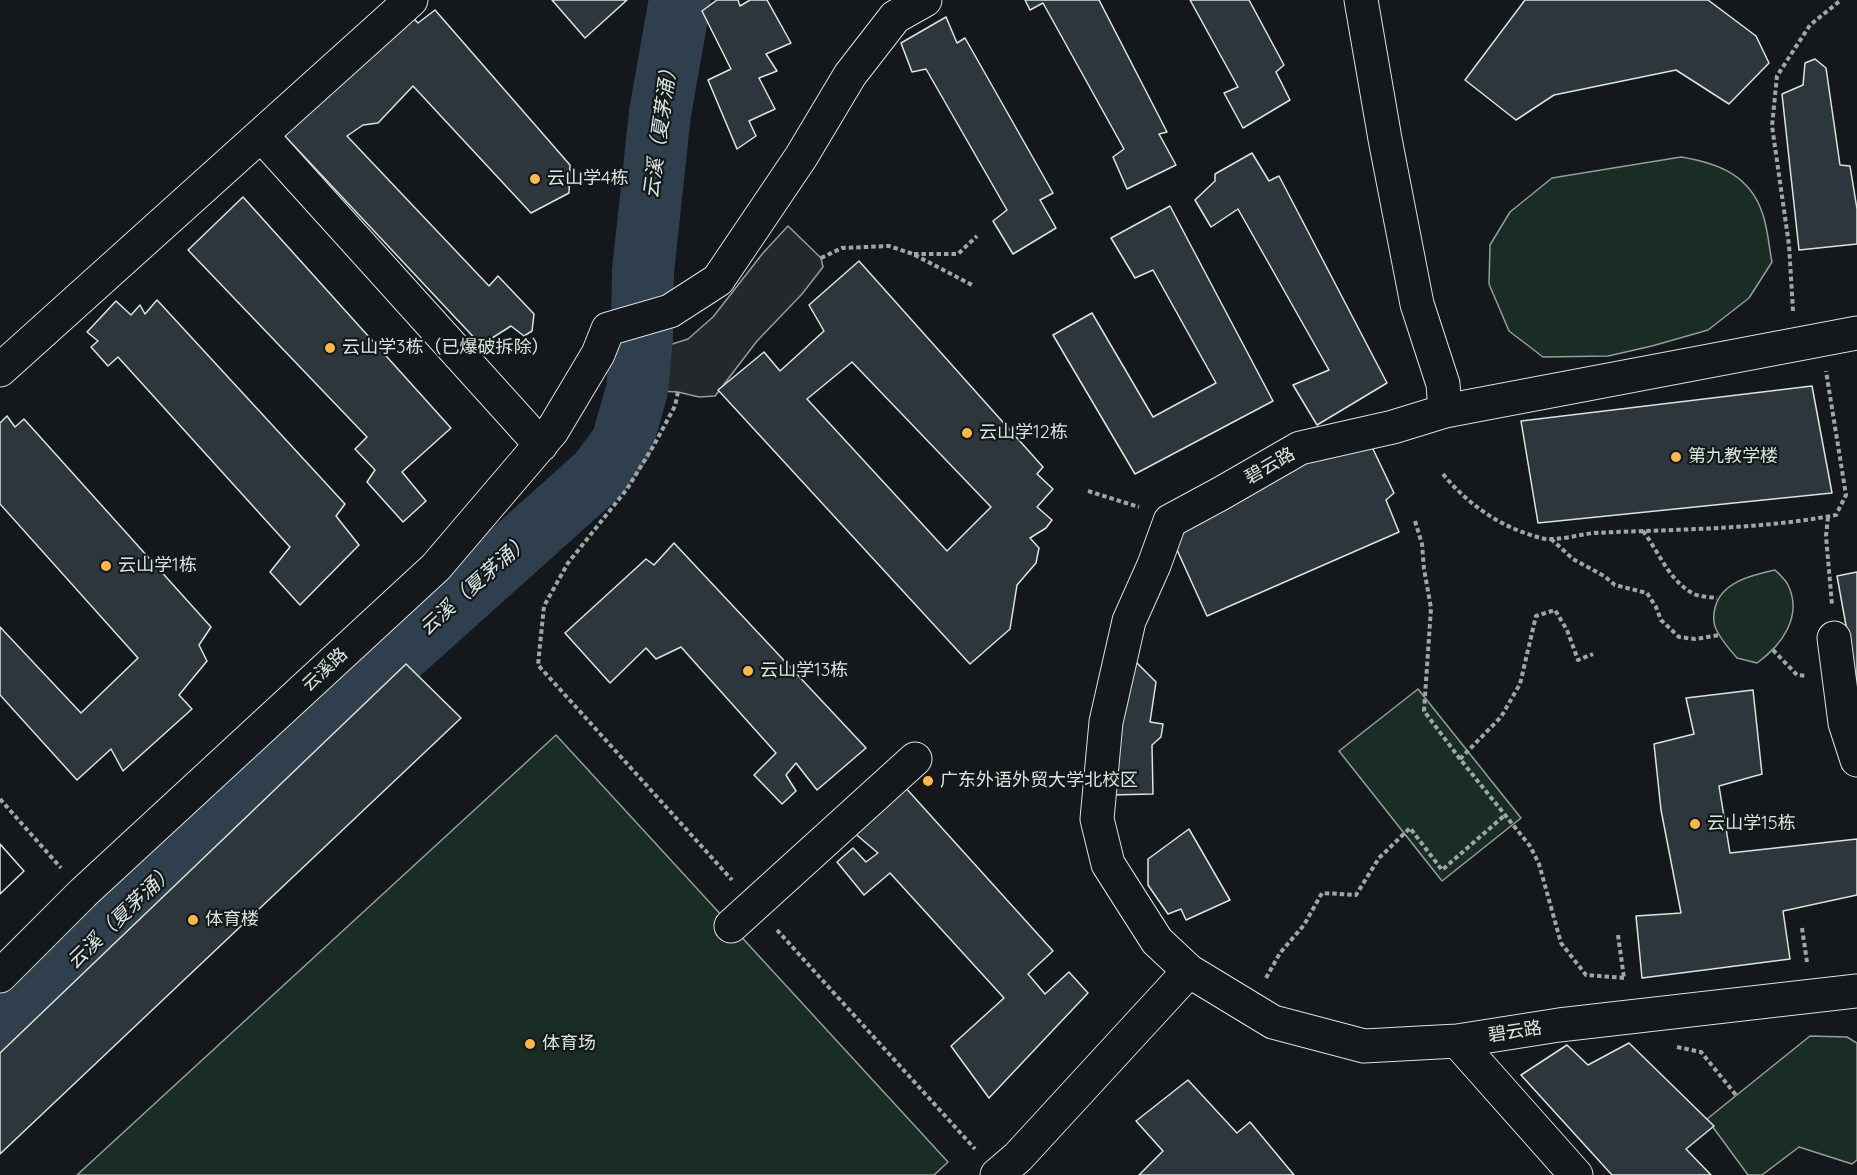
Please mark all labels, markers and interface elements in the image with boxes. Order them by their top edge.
water label: 云溪（夏茅涌） [639,58,683,200]
place label: 云山学4栋 [547,168,628,190]
marker: 云山学4栋 [528,172,542,186]
place label: 云山学3栋（已爆破拆除） [342,337,549,359]
marker: 云山学3栋（已爆破拆除） [323,341,337,355]
place label: 云山学12栋 [979,422,1068,444]
marker: 云山学12栋 [960,426,974,440]
street label: 碧云路 [1241,443,1299,489]
place label: 第九教学楼 [1688,446,1778,468]
marker: 第九教学楼 [1669,450,1683,464]
water label: 云溪（夏茅涌） [415,529,535,641]
place label: 云山学1栋 [118,555,197,577]
marker: 云山学1栋 [99,559,113,573]
street label: 云溪路 [298,644,352,696]
place label: 云山学13栋 [760,660,848,682]
marker: 云山学13栋 [741,664,755,678]
place label: 广东外语外贸大学北校区 [940,770,1138,792]
marker: 广东外语外贸大学北校区 [921,774,935,788]
place label: 云山学15栋 [1707,813,1795,835]
marker: 云山学15栋 [1688,817,1702,831]
water label: 云溪（夏茅涌） [62,860,180,974]
place label: 体育楼 [205,909,259,931]
marker: 体育楼 [186,913,200,927]
street label: 碧云路 [1487,1017,1543,1047]
place label: 体育场 [542,1033,596,1055]
marker: 体育场 [523,1037,537,1051]

